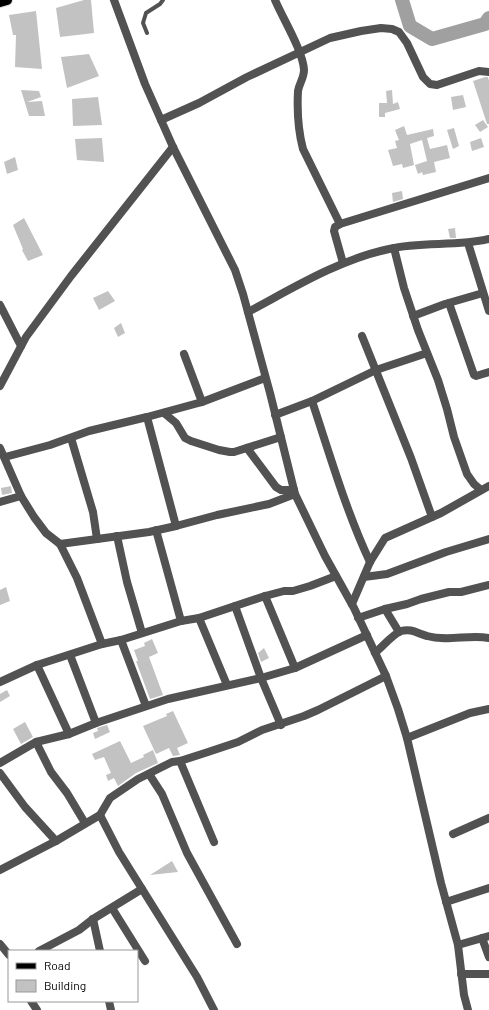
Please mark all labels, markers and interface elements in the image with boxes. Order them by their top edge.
legend [8,950,138,1002]
text: Road [44,958,71,972]
text: Building [44,978,86,992]

